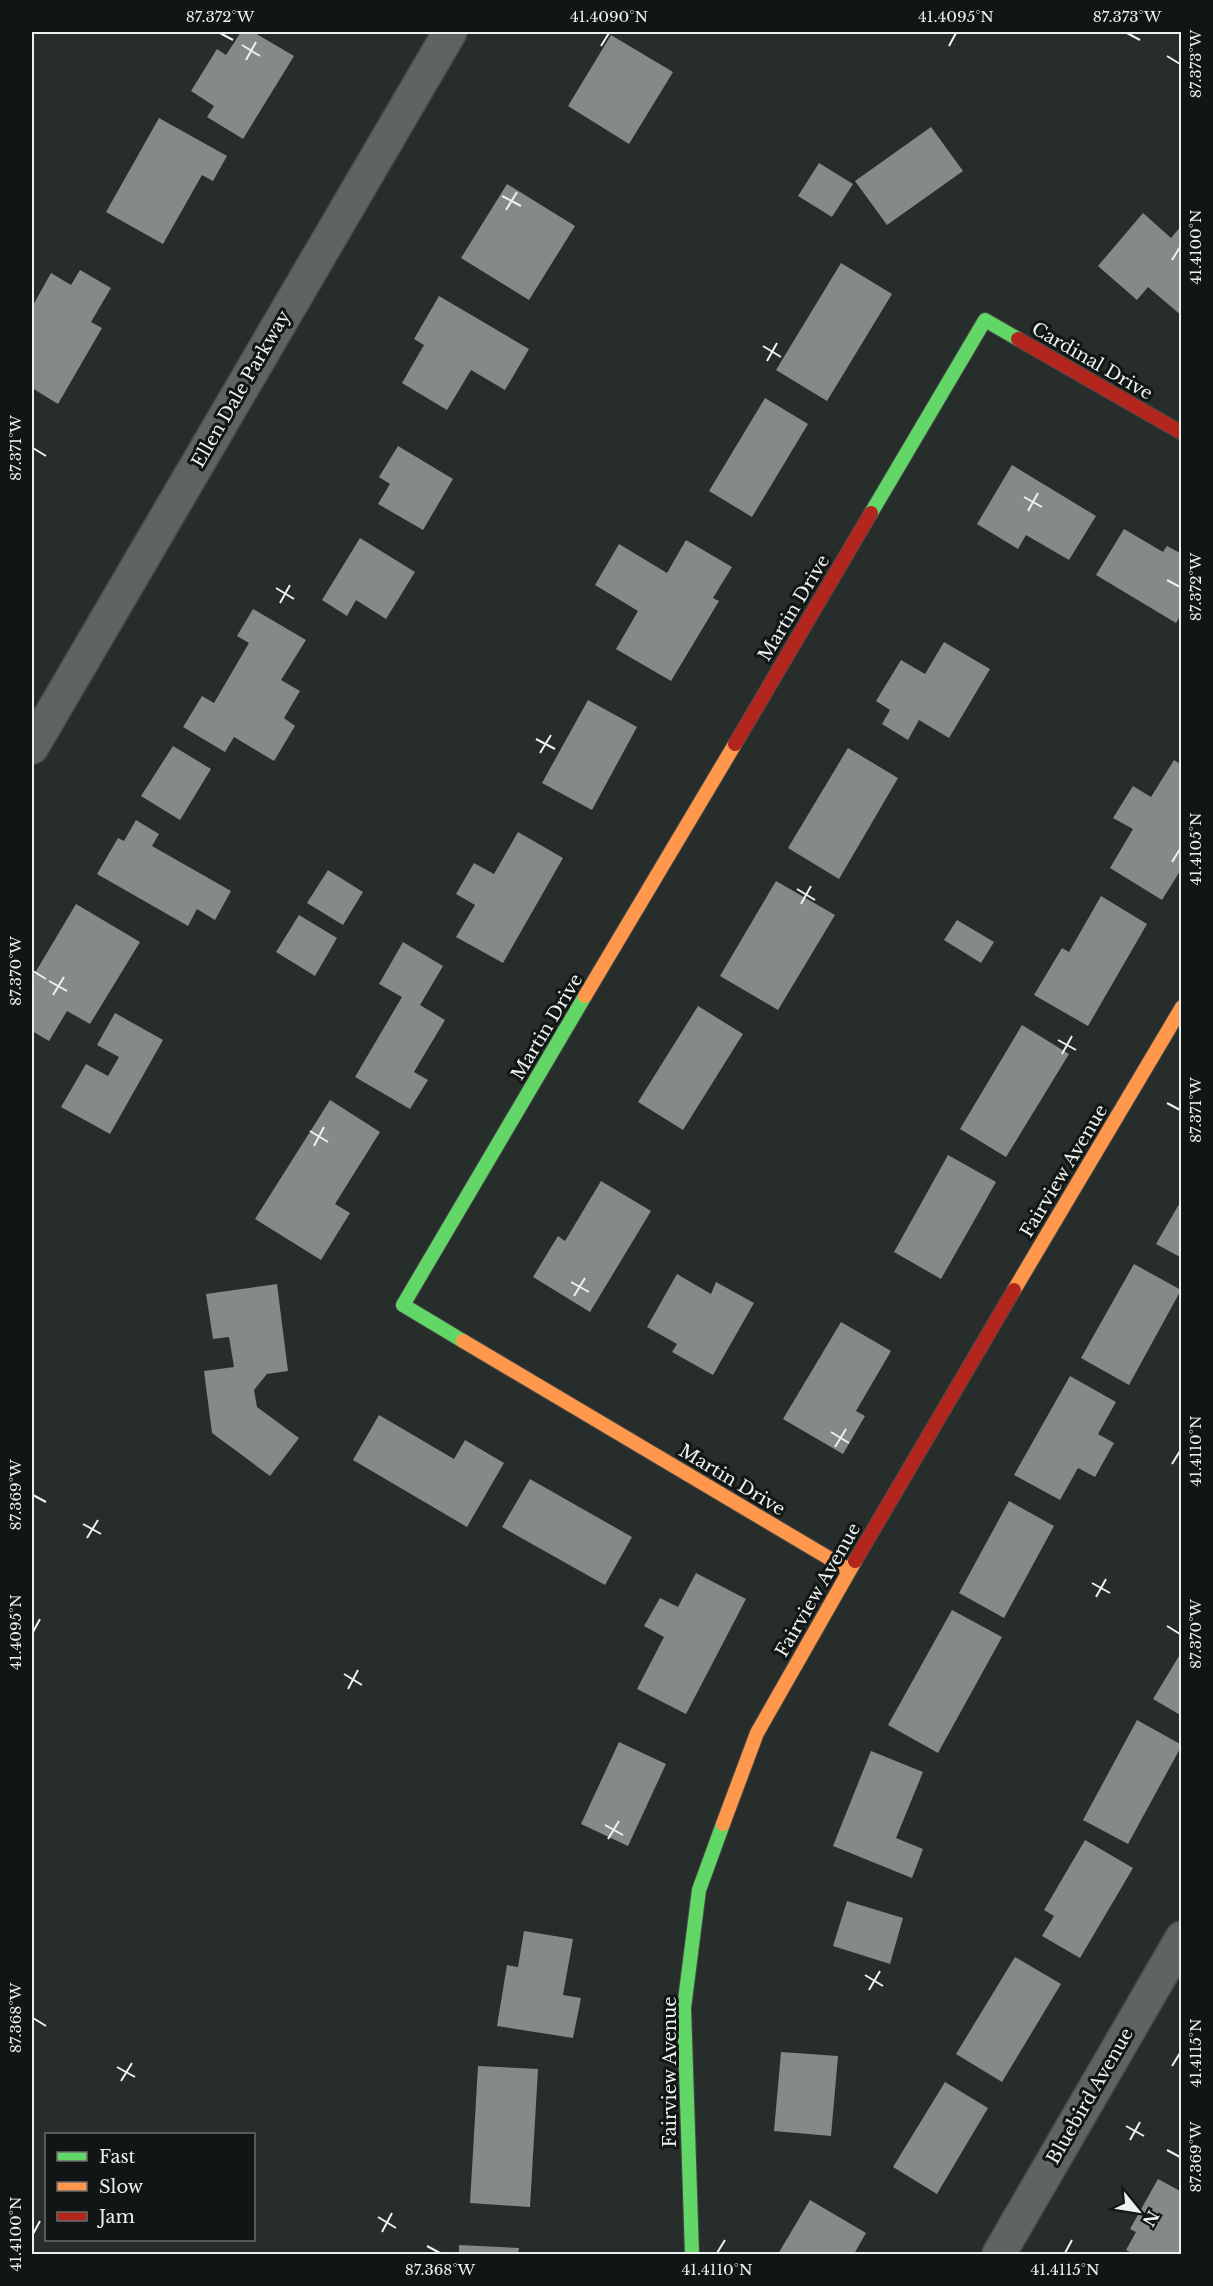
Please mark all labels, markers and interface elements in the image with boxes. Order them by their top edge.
text: 87.372°W [186,7,255,26]
text: 41.4090°N [570,7,648,26]
text: 41.4095°N [918,7,994,26]
text: 87.373°W [1093,7,1162,26]
text: 87.373°W [1186,29,1205,98]
text: 41.4100°N [1186,209,1205,285]
street label: Ellen Dale Parkway [187,306,295,471]
street label: Cardinal Drive [1028,317,1156,405]
text: 87.371°W [6,415,25,481]
street label: Martin Drive [754,551,834,665]
text: 87.372°W [1186,552,1205,621]
text: 41.4105°N [1186,813,1205,885]
text: 87.370°W [6,936,25,1006]
street label: Martin Drive [507,970,587,1084]
text: 87.371°W [1186,1077,1205,1143]
street label: Fairview Avenue [1016,1101,1112,1241]
text: 41.4110°N [1186,1415,1205,1487]
street label: Martin Drive [675,1440,789,1520]
text: 87.369°W [6,1459,25,1531]
street label: Fairview Avenue [771,1519,865,1661]
text: 41.4095°N [6,1594,25,1670]
text: 87.370°W [1186,1599,1205,1669]
text: 87.368°W [6,1982,25,2053]
street label: Fairview Avenue [659,1996,681,2148]
text: 41.4115°N [1186,2019,1205,2087]
street label: Bluebird Avenue [1042,2024,1138,2168]
text: 87.369°W [1186,2121,1205,2193]
legend [45,2133,255,2241]
text: Fast [99,2146,136,2168]
text: Slow [99,2176,144,2198]
north arrow [1108,2181,1168,2241]
text: 41.4100°N [6,2196,25,2272]
text: Jam [97,2206,135,2228]
text: N [1139,2207,1163,2230]
text: 87.368°W [405,2260,476,2279]
text: 41.4110°N [681,2260,753,2279]
text: 41.4115°N [1031,2260,1099,2279]

